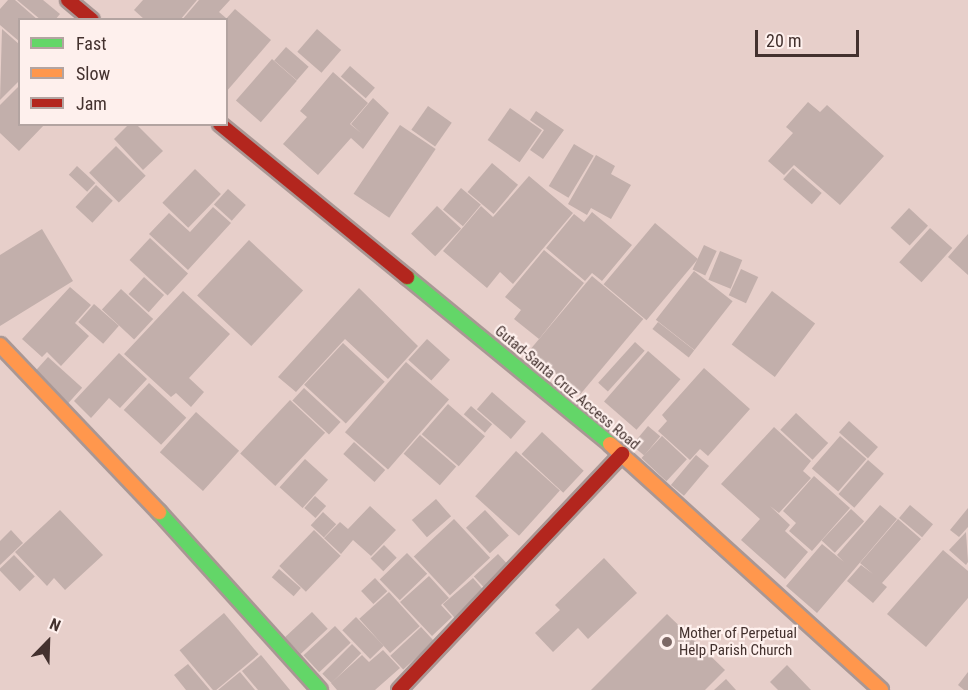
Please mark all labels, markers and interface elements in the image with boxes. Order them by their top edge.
legend [18,18,228,126]
scale bar [758,18,862,56]
text: 20 m [766,30,801,51]
text: Fast [76,33,107,54]
text: Slow [76,63,110,84]
text: Jam [76,93,107,114]
street label: Gutad-Santa Cruz Access Road [491,322,643,454]
north arrow [18,612,78,672]
text: N [47,614,63,636]
place label: Mother of Perpetual Help Parish Church [679,624,797,659]
marker: Mother of Perpetual Help Parish Church [660,635,674,649]

